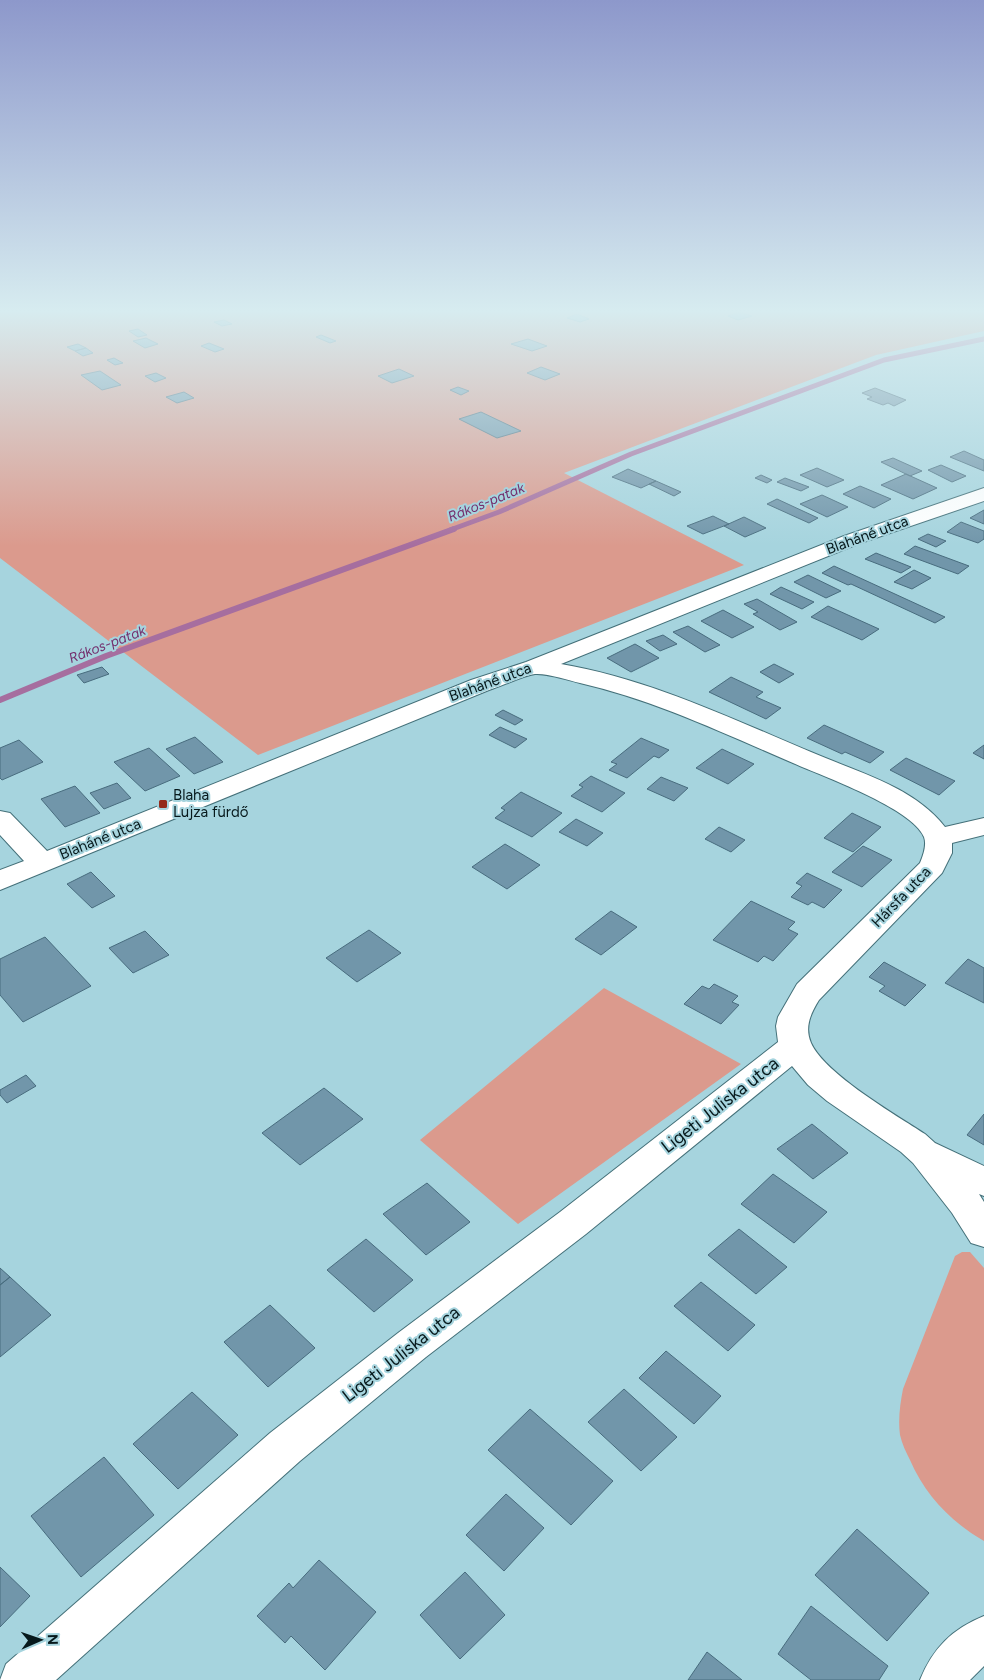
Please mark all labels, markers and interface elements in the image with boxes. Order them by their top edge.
water label: Rákos-patak [445,479,528,526]
street label: Blaháné utca [823,512,911,558]
water label: Rákos-patak [66,622,149,667]
street label: Blaháné utca [446,659,534,705]
place label: Blaha Lujza fürdő [173,786,249,821]
marker: Blaha Lujza fürdő [157,798,169,810]
street label: Blaháné utca [57,815,143,863]
street label: Hársfa utca [868,863,934,931]
street label: Ligeti Juliska utca [657,1052,783,1158]
street label: Ligeti Juliska utca [338,1301,464,1407]
north arrow [15,1615,65,1665]
text: N [44,1634,61,1645]

